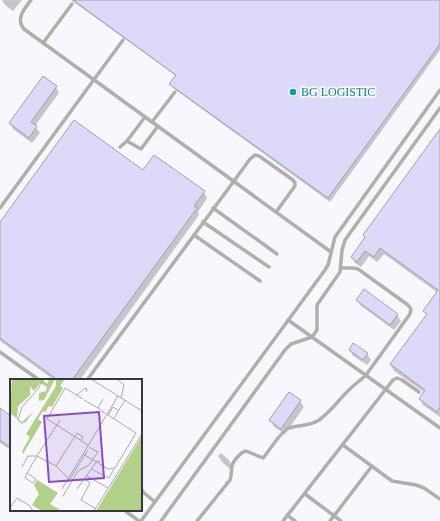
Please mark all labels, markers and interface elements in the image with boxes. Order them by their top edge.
place label: BG LOGISTIC [301,85,375,99]
marker: BG LOGISTIC [288,87,298,97]
inset map [10,379,142,511]

